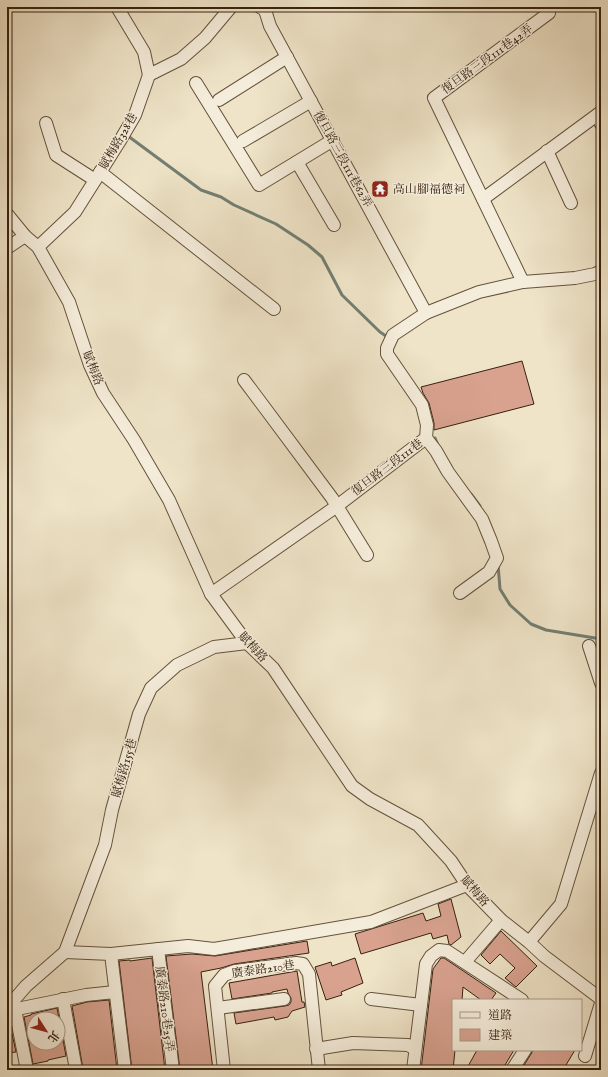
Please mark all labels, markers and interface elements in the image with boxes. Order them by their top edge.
street label: 復旦路三段111巷42弄 [439,21,536,97]
street label: 復旦路三段111巷62弄 [310,108,375,210]
street label: 賦梅路328巷 [96,110,141,172]
temple icon: 高山腳福德祠 [370,179,390,199]
place label: 高山腳福德祠 [393,182,465,197]
street label: 賦梅路 [79,349,106,388]
street label: 復旦路三段111巷 [349,436,426,499]
street label: 賦梅路 [235,629,270,666]
street label: 賦梅路155巷 [109,737,140,800]
street label: 賦梅路 [457,873,492,910]
street label: 廣泰路210巷 [230,958,296,981]
street label: 廣泰路210巷25弄 [152,966,177,1053]
legend [452,999,582,1051]
text: 道路 [488,1008,512,1023]
north arrow [26,1011,66,1051]
text: 北 [44,1028,62,1045]
text: 建築 [488,1028,512,1043]

